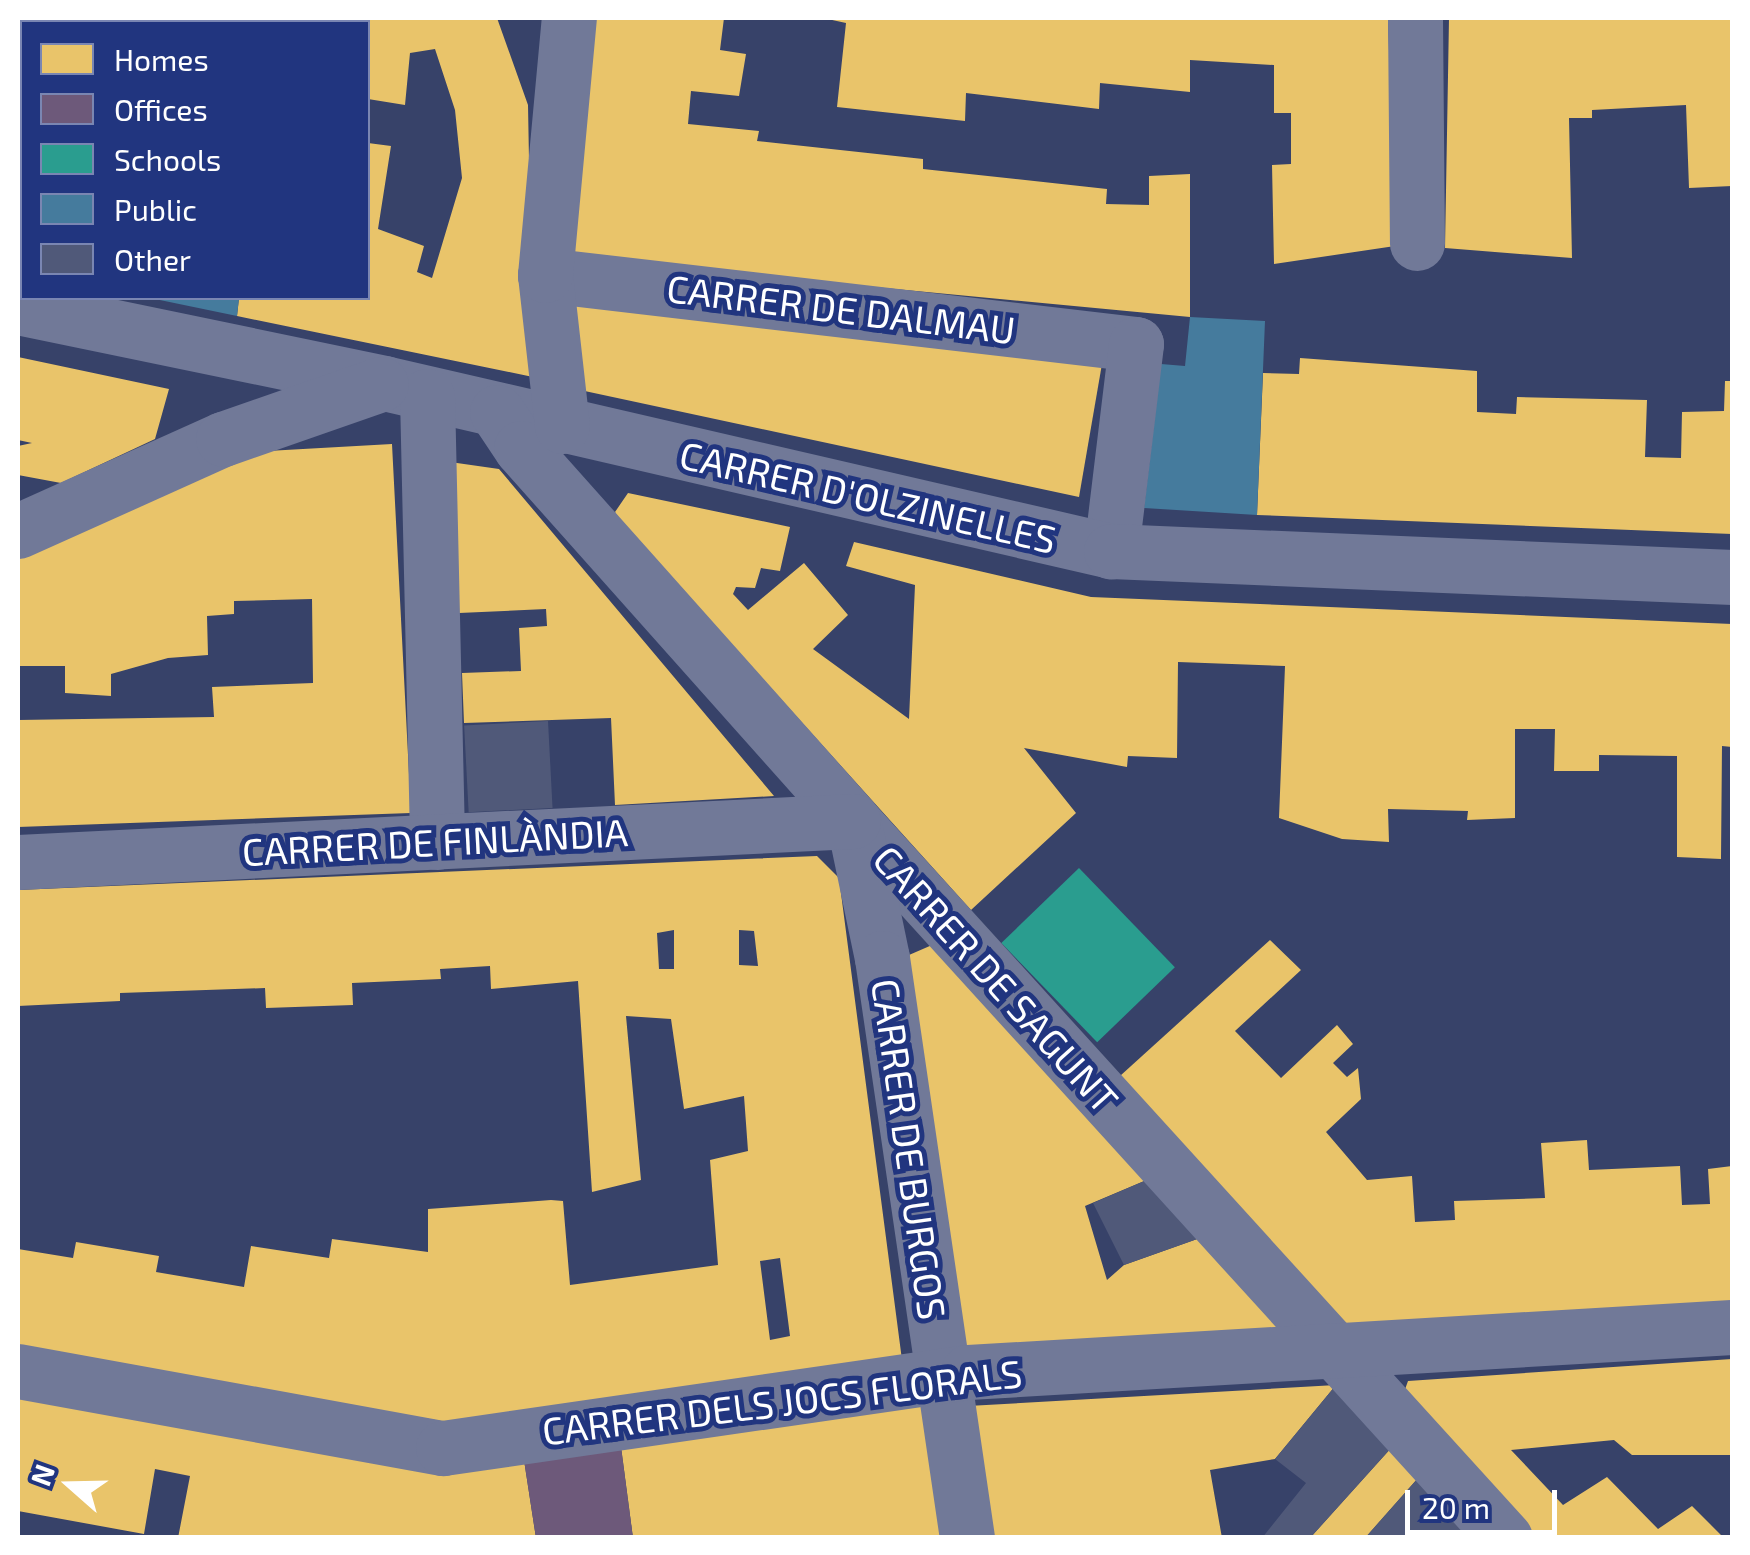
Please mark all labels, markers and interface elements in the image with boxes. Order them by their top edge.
legend [20,20,370,300]
text: Homes [114,41,209,77]
text: Offices [114,91,208,127]
text: Schools [114,141,221,177]
text: Public [114,191,197,227]
text: Other [114,241,191,277]
street label: CARRER DE DALMAU [664,265,1018,353]
street label: CARRER D'OLZINELLES [675,432,1061,562]
street label: CARRER DE FINLÀNDIA [241,809,629,875]
street label: CARRER DE SAGUNT [864,836,1128,1122]
street label: CARRER DE BURGOS [863,976,955,1322]
street label: CARRER DELS JOCS FLORALS [539,1350,1025,1454]
north arrow [20,1435,120,1535]
text: N [22,1459,61,1490]
scale bar [1410,1470,1562,1532]
text: 20 m [1422,1489,1490,1525]

